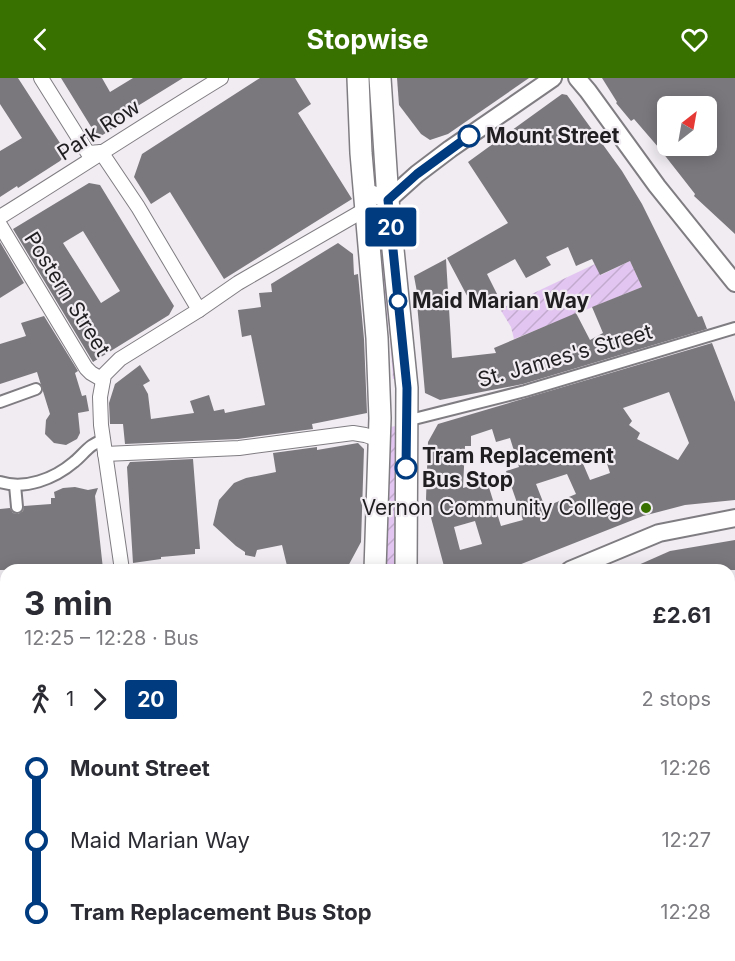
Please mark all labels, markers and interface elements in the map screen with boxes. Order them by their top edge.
icon: back [24,23,57,56]
text: Stopwise [307,23,429,56]
icon: heart [678,23,711,56]
street label: Park Row [53,94,145,166]
north arrow [657,96,717,156]
map controls [657,96,717,156]
place label: Mount Street [486,123,620,148]
marker: Mount Street [458,125,480,147]
line badge: 20 [364,208,418,246]
text: 20 [377,215,405,240]
street label: Postern Street [19,227,116,361]
place label: Maid Marian Way [412,288,589,313]
marker: Maid Marian Way [389,292,407,310]
street label: St. James's Street [475,319,655,392]
place label: Tram Replacement Bus Stop [422,443,614,492]
marker: Tram Replacement Bus Stop [395,457,417,479]
place label: Vernon Community College [362,495,634,520]
marker: Vernon Community College [639,501,653,515]
text: 3 min [24,583,113,623]
text: £2.61 [653,602,711,628]
text: 12:25 – 12:28 · Bus [24,626,199,650]
icon: walk [24,683,57,716]
icon: forward [83,683,116,716]
text: 1 [66,687,74,711]
text: 20 [137,687,165,712]
text: 2 stops [641,687,711,711]
text: Mount Street [70,755,210,781]
text: 12:26 [660,756,711,780]
text: Maid Marian Way [70,827,250,853]
text: 12:27 [661,828,711,852]
text: Tram Replacement Bus Stop [70,899,372,925]
text: 12:28 [660,900,711,924]

